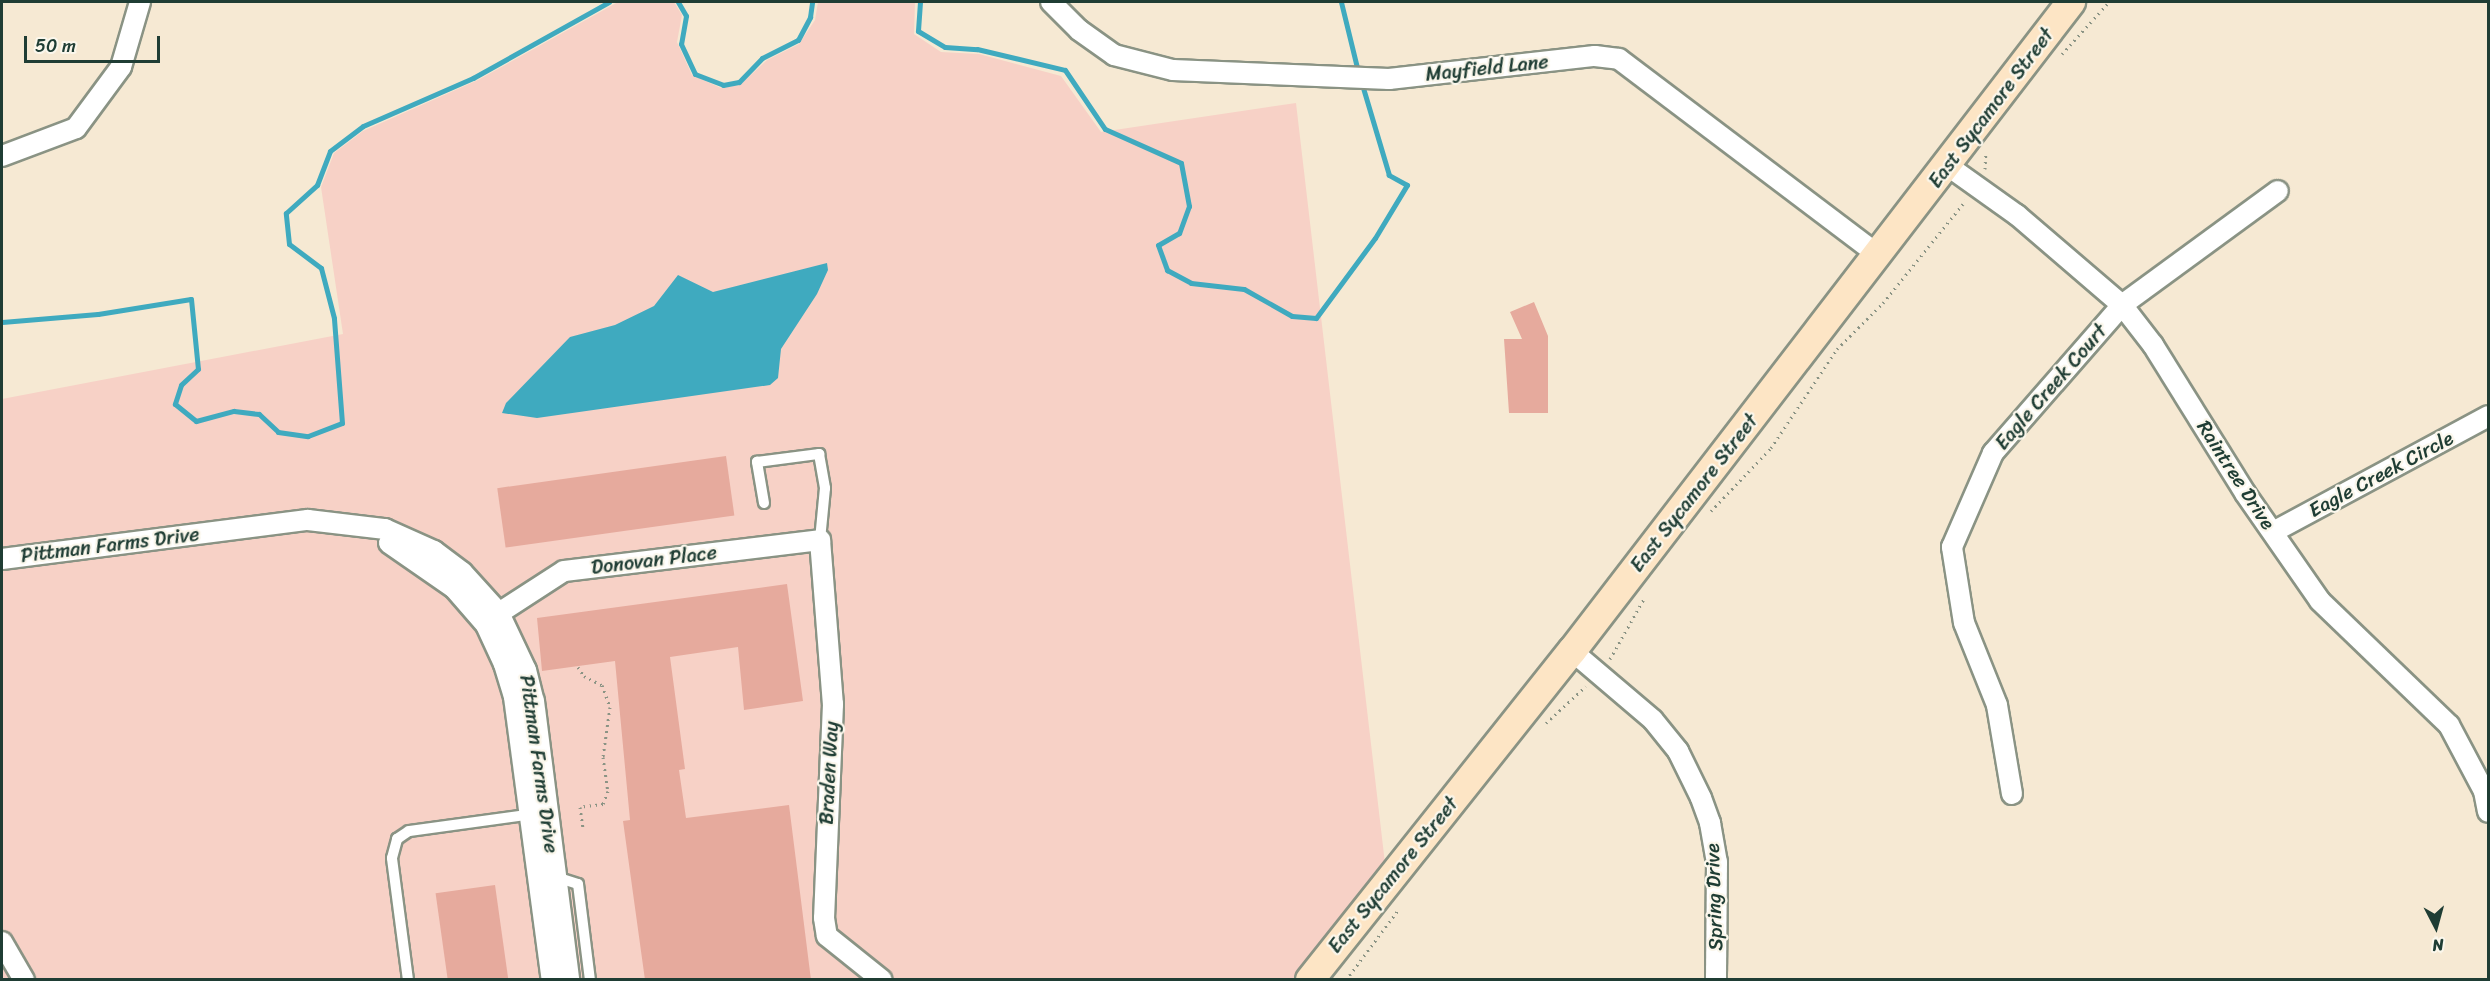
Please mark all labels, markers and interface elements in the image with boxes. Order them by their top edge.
street label: East Sycamore Street [1923,23,2059,193]
scale bar [27,24,164,62]
text: 50 m [35,30,76,62]
street label: Mayfield Lane [1424,50,1550,86]
street label: Eagle Creek Court [1990,319,2112,455]
street label: East Sycamore Street [1625,409,1763,577]
street label: Raintree Drive [2192,416,2280,534]
street label: Eagle Creek Circle [2304,425,2458,523]
street label: Pittman Farms Drive [20,522,200,568]
street label: Donovan Place [590,540,718,580]
street label: Pittman Farms Drive [515,674,563,854]
street label: Braden Way [814,721,844,825]
street label: East Sycamore Street [1323,792,1463,958]
street label: Spring Drive [1700,842,1728,952]
north arrow [2406,897,2466,957]
text: N [2431,930,2445,960]

